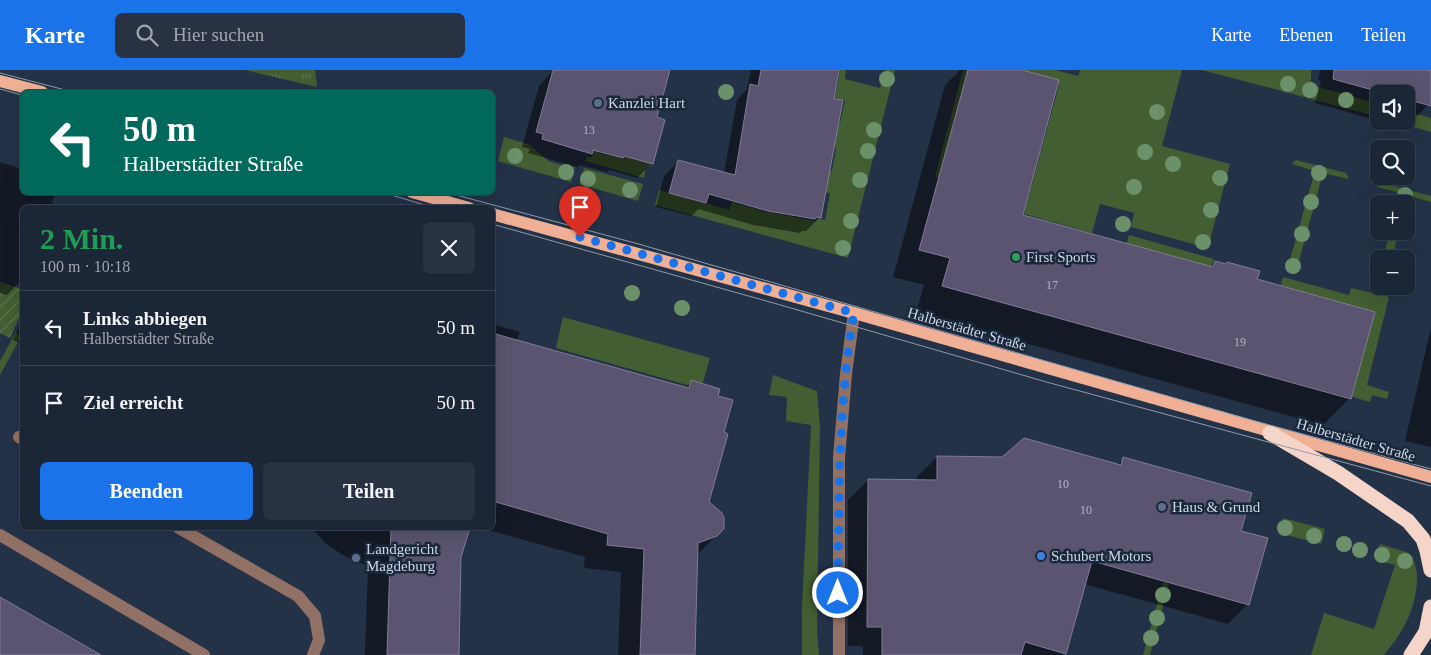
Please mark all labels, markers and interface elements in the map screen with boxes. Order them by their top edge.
search box [115,13,465,58]
icon: search [133,21,161,49]
text: Karte [25,22,85,48]
text: Hier suchen [173,24,264,45]
text: Karte [1211,25,1251,45]
text: Ebenen [1279,25,1333,45]
text: Teilen [1361,25,1406,45]
map controls [1370,85,1415,295]
button: sound [1370,85,1415,130]
place label: Kanzlei Hart [608,95,686,111]
marker: Kanzlei Hart [592,97,604,109]
icon: left [40,110,105,175]
text: 50 m [123,110,196,149]
house number: 13 [583,123,595,137]
button: search [1370,140,1415,185]
text: Halberstädter Straße [123,151,303,176]
pin [559,186,601,237]
icon: arrive [566,193,594,221]
button: + [1370,195,1415,240]
text: 2 Min. [40,222,123,255]
button: close [423,222,475,274]
place label: First Sports [1026,249,1096,265]
button: − [1370,250,1415,295]
marker: First Sports [1010,251,1022,263]
text: 100 m · 10:18 [40,258,130,275]
house number: 17 [1046,278,1058,292]
street label: Halberstädter Straße [906,304,1029,354]
text: Links abbiegen [83,308,207,329]
icon: left [40,314,68,342]
text: 50 m [436,317,475,338]
text: Halberstädter Straße [83,330,214,347]
house number: 19 [1234,335,1246,349]
icon: arrive [40,389,68,417]
text: Ziel erreicht [83,392,183,413]
text: 50 m [436,392,475,413]
street label: Halberstädter Straße [1295,415,1418,465]
button: Beenden [40,462,253,520]
button: Teilen [263,462,475,520]
house number: 10 [1057,477,1069,491]
place label: Haus & Grund [1172,499,1261,515]
marker: Haus & Grund [1156,501,1168,513]
house number: 10 [1080,503,1092,517]
place label: Landgericht Magdeburg [366,541,439,574]
place label: Schubert Motors [1051,548,1152,564]
marker: Schubert Motors [1035,550,1047,562]
marker: Landgericht Magdeburg [350,552,362,564]
position arrow [811,566,863,618]

